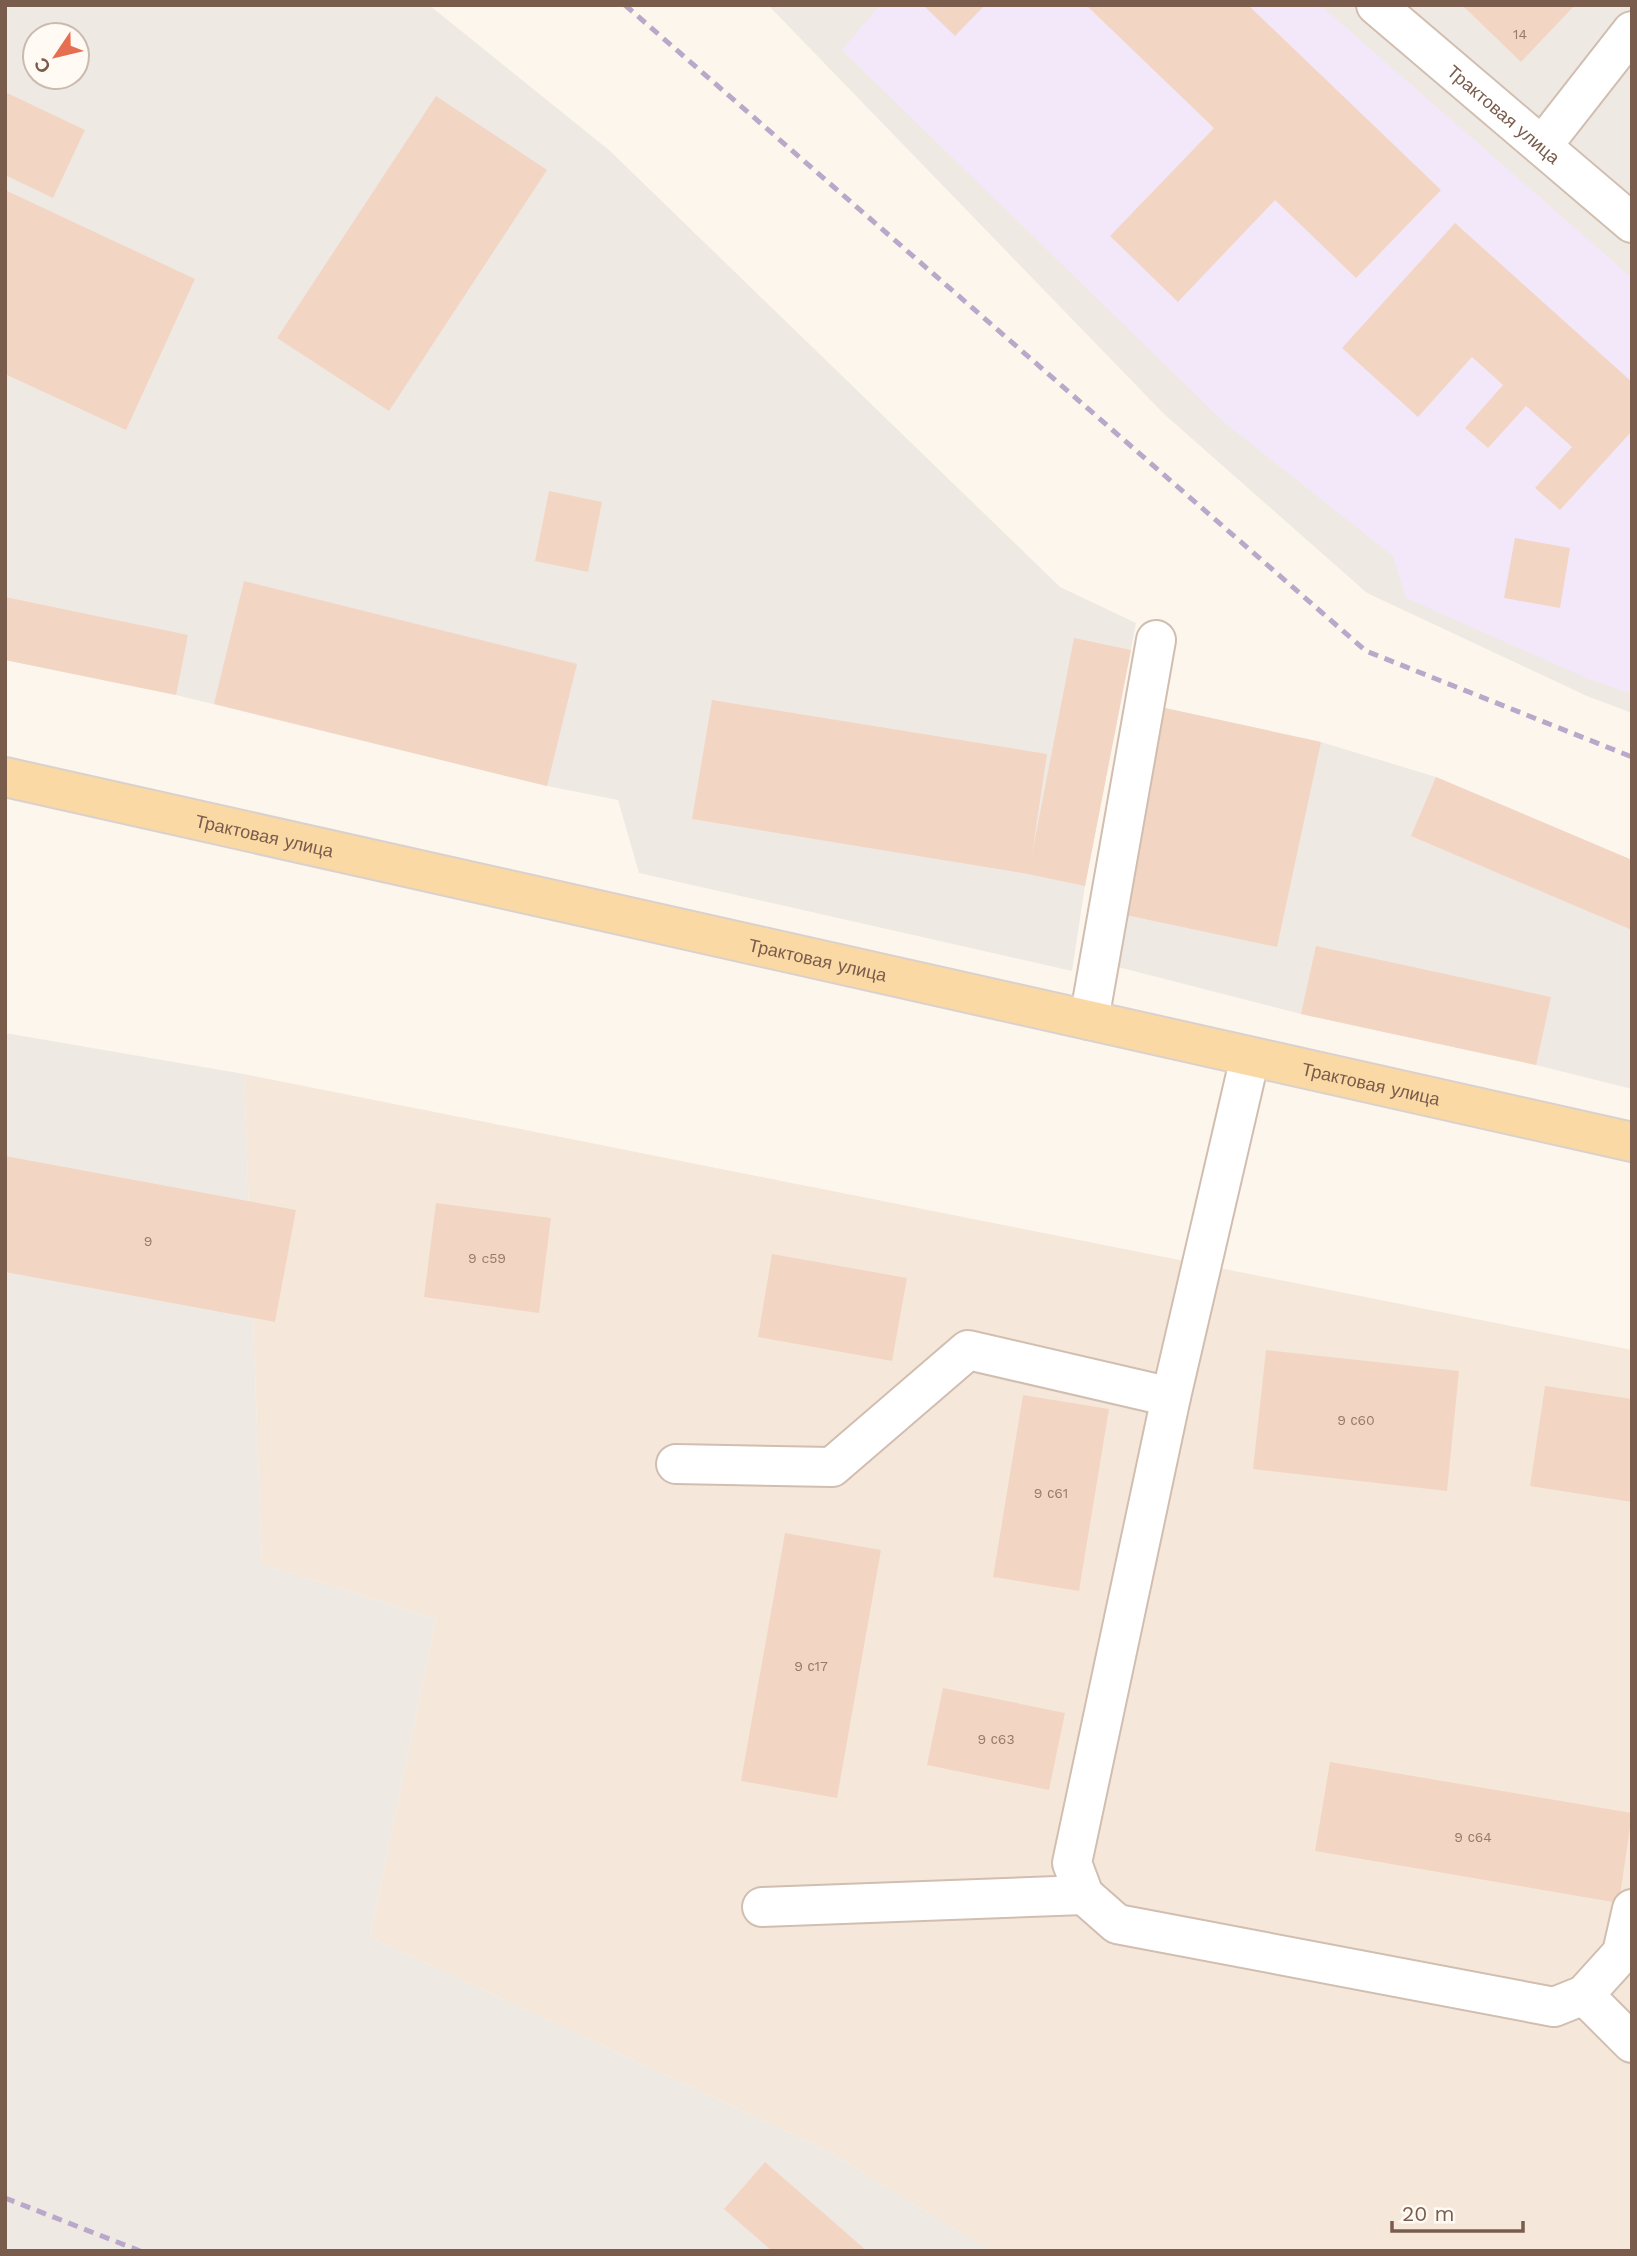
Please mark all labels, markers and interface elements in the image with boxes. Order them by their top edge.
north arrow [21,21,91,91]
house number: 14 [1513,26,1527,42]
text: С [29,53,56,78]
street label: Трактовая улица [1443,60,1565,168]
street label: Трактовая улица [193,810,337,861]
street label: Трактовая улица [747,934,890,985]
street label: Трактовая улица [1300,1058,1443,1109]
house number: 9 [144,1233,152,1249]
house number: 9 c59 [468,1250,506,1266]
house number: 9 с60 [1337,1412,1375,1428]
house number: 9 с61 [1034,1485,1068,1501]
house number: 9 с17 [794,1658,828,1674]
house number: 9 с63 [977,1731,1015,1747]
house number: 9 с64 [1454,1829,1492,1845]
scale bar [1392,2190,1523,2234]
text: 20 m [1402,2201,1454,2226]

